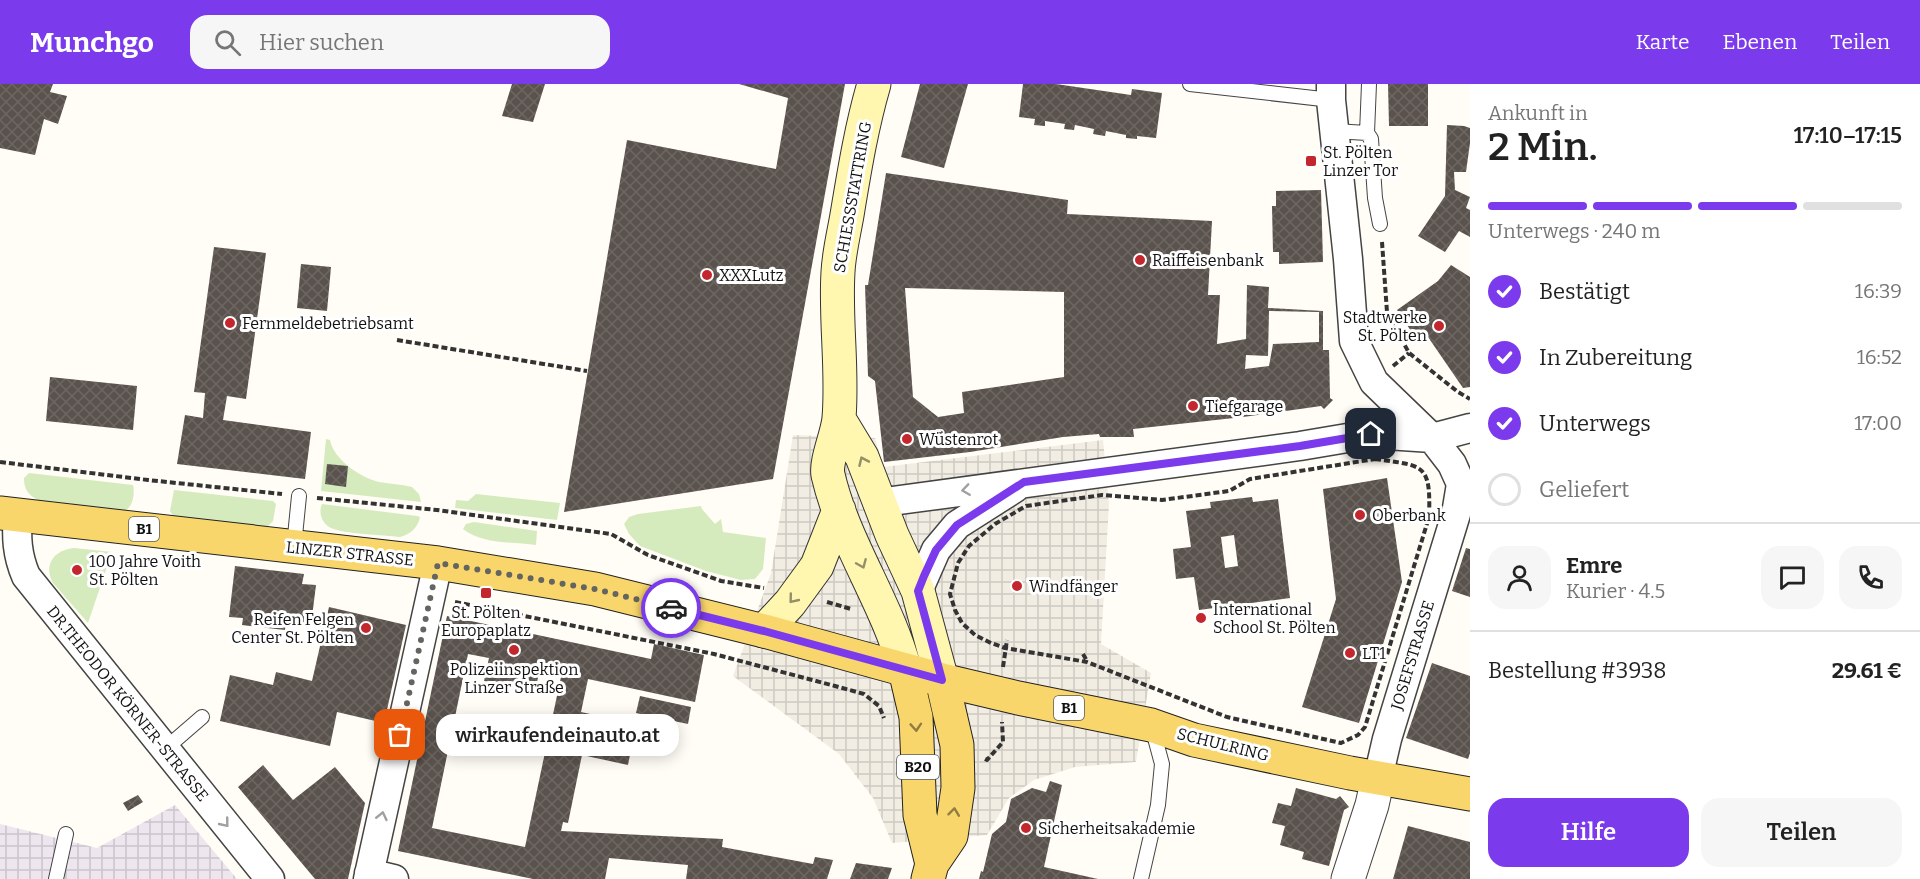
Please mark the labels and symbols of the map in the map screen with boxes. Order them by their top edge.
street label: SCHIESSSTATTRING [830,120,875,274]
place label: St. Pölten Linzer Tor [1323,143,1398,180]
marker: St. Pölten Linzer Tor [1304,154,1318,168]
place label: Raiffeisenbank [1152,251,1264,270]
marker: Raiffeisenbank [1133,253,1147,267]
place label: XXXLutz [719,266,784,285]
marker: XXXLutz [700,268,714,282]
place label: Stadtwerke St. Pölten [1343,308,1427,345]
place label: Fernmeldebetriebsamt [242,314,414,333]
marker: Fernmeldebetriebsamt [223,316,237,330]
marker: Stadtwerke St. Pölten [1432,319,1446,333]
place label: Tiefgarage [1205,397,1283,416]
marker: Tiefgarage [1186,399,1200,413]
pin [1345,408,1396,459]
place label: Wüstenrot [919,430,998,449]
marker: Wüstenrot [900,432,914,446]
one-way arrow [858,456,870,467]
one-way arrow [962,484,971,496]
place label: Oberbank [1372,506,1446,525]
marker: Oberbank [1353,508,1367,522]
road number: B1 [129,517,159,541]
street label: LINZER STRASSE [285,537,415,570]
place label: 100 Jahre Voith St. Pölten [89,552,201,589]
one-way arrow [855,558,867,569]
marker: 100 Jahre Voith St. Pölten [70,563,84,577]
place label: Windfänger [1029,577,1118,596]
courier [641,578,701,638]
marker: Windfänger [1010,579,1024,593]
marker: St. Pölten Europaplatz [479,586,493,600]
one-way arrow [789,592,800,603]
street label: JOSEFSTRASSE [1387,598,1438,713]
place label: International School St. Pölten [1213,600,1336,637]
street label: DR.THEODOR KÖRNER-STRASSE [43,602,212,805]
place label: St. Pölten Europaplatz [441,603,531,640]
place label: Reifen Felgen Center St. Pölten [231,610,354,647]
marker: International School St. Pölten [1194,611,1208,625]
marker: Reifen Felgen Center St. Pölten [359,621,373,635]
marker: Polizeiinspektion Linzer Straße [507,643,521,657]
place label: LT1 [1362,644,1386,663]
marker: LT1 [1343,646,1357,660]
place label: Polizeiinspektion Linzer Straße [450,660,578,697]
road number: B1 [1054,696,1084,720]
pin [374,709,425,760]
callout: wirkaufendeinauto.at [436,714,679,756]
one-way arrow [909,723,922,732]
street label: SCHULRING [1175,724,1271,765]
road number: B20 [897,755,939,779]
one-way arrow [948,807,960,816]
one-way arrow [375,811,388,821]
one-way arrow [217,816,228,827]
place label: Sicherheitsakademie [1038,819,1195,838]
marker: Sicherheitsakademie [1019,821,1033,835]

